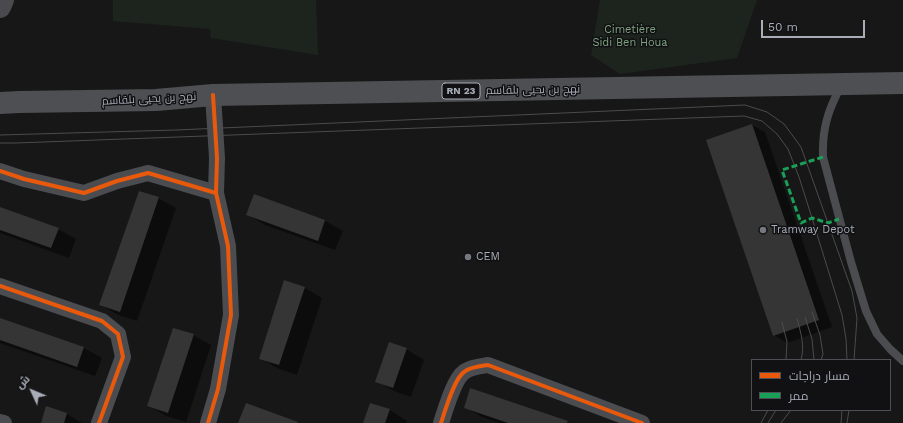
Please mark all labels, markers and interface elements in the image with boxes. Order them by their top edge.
scale bar [763,12,867,38]
text: 50 m [768,20,798,34]
park label: Cimetière Sidi Ben Houa [592,23,668,49]
road number: RN 23 [442,83,480,99]
street label: نهج بن يحيى بلقاسم [486,83,580,97]
street label: نهج بن يحيى بلقاسم [101,90,197,108]
place label: Tramway Depot [771,223,855,237]
marker: Tramway Depot [758,225,768,235]
place label: CEM [476,250,500,264]
marker: CEM [463,252,473,262]
legend [751,359,891,411]
text: مسار دراجات [789,369,850,383]
north arrow [12,371,52,411]
text: ش [13,373,33,392]
text: ممر [789,389,808,403]

